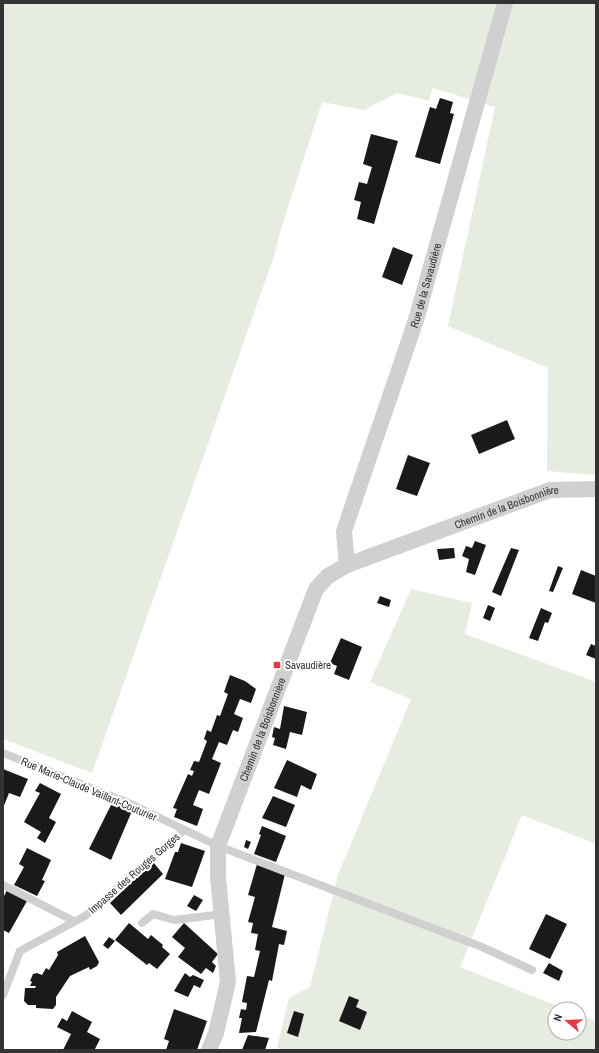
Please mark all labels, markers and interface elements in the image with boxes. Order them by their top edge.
street label: Rue de la Savaudière [407,241,444,330]
street label: Chemin de la Boisbonnière [452,483,559,532]
place label: Savaudière [285,658,331,672]
marker: Savaudière [272,660,282,670]
street label: Chemin de la Boisbonnière [236,676,289,783]
street label: Rue Marie-Claude Vaillant-Couturier [19,754,159,824]
street label: Impasse des Rouges Gorges [85,829,183,917]
north arrow [547,1001,587,1041]
text: N [550,1012,565,1023]

